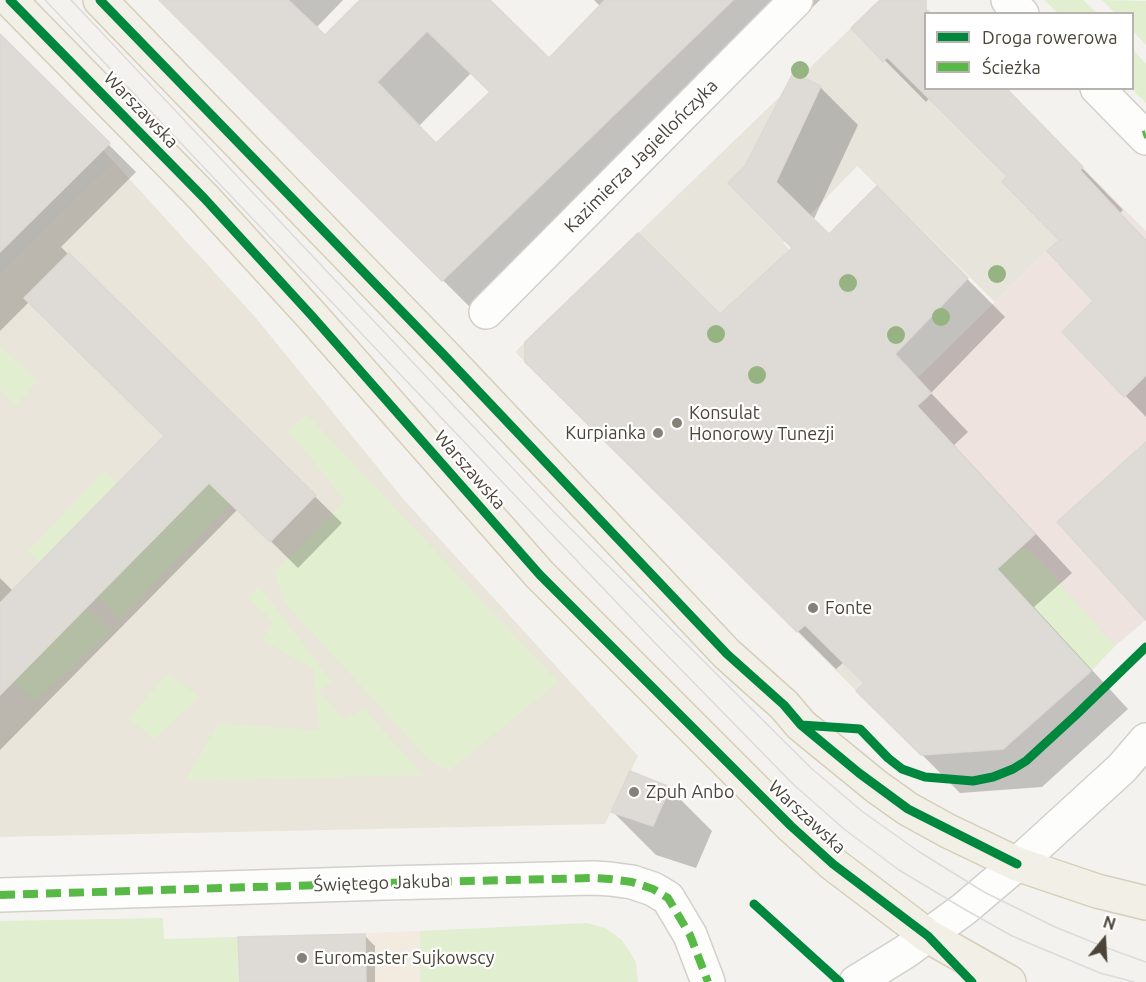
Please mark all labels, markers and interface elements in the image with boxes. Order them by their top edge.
legend [924,12,1134,90]
text: Droga rowerowa [982,27,1118,47]
text: Ścieżka [982,57,1041,77]
street label: Warszawska [99,67,183,153]
street label: Kazimierza Jagiellończyka [560,75,722,237]
place label: Konsulat Honorowy Tunezji [689,402,834,444]
marker: Konsulat Honorowy Tunezji [670,416,684,430]
place label: Kurpianka [565,422,646,444]
street label: Warszawska [430,426,510,514]
marker: Kurpianka [651,426,665,440]
place label: Fonte [825,597,872,619]
marker: Fonte [806,601,820,615]
street label: Warszawska [764,776,850,858]
place label: Zpuh Anbo [646,781,734,803]
marker: Zpuh Anbo [627,785,641,799]
street label: Świętego Jakuba [313,870,451,896]
north arrow [1074,910,1134,970]
text: N [1101,912,1118,933]
place label: Euromaster Sujkowscy [314,947,494,969]
marker: Euromaster Sujkowscy [295,951,309,965]

